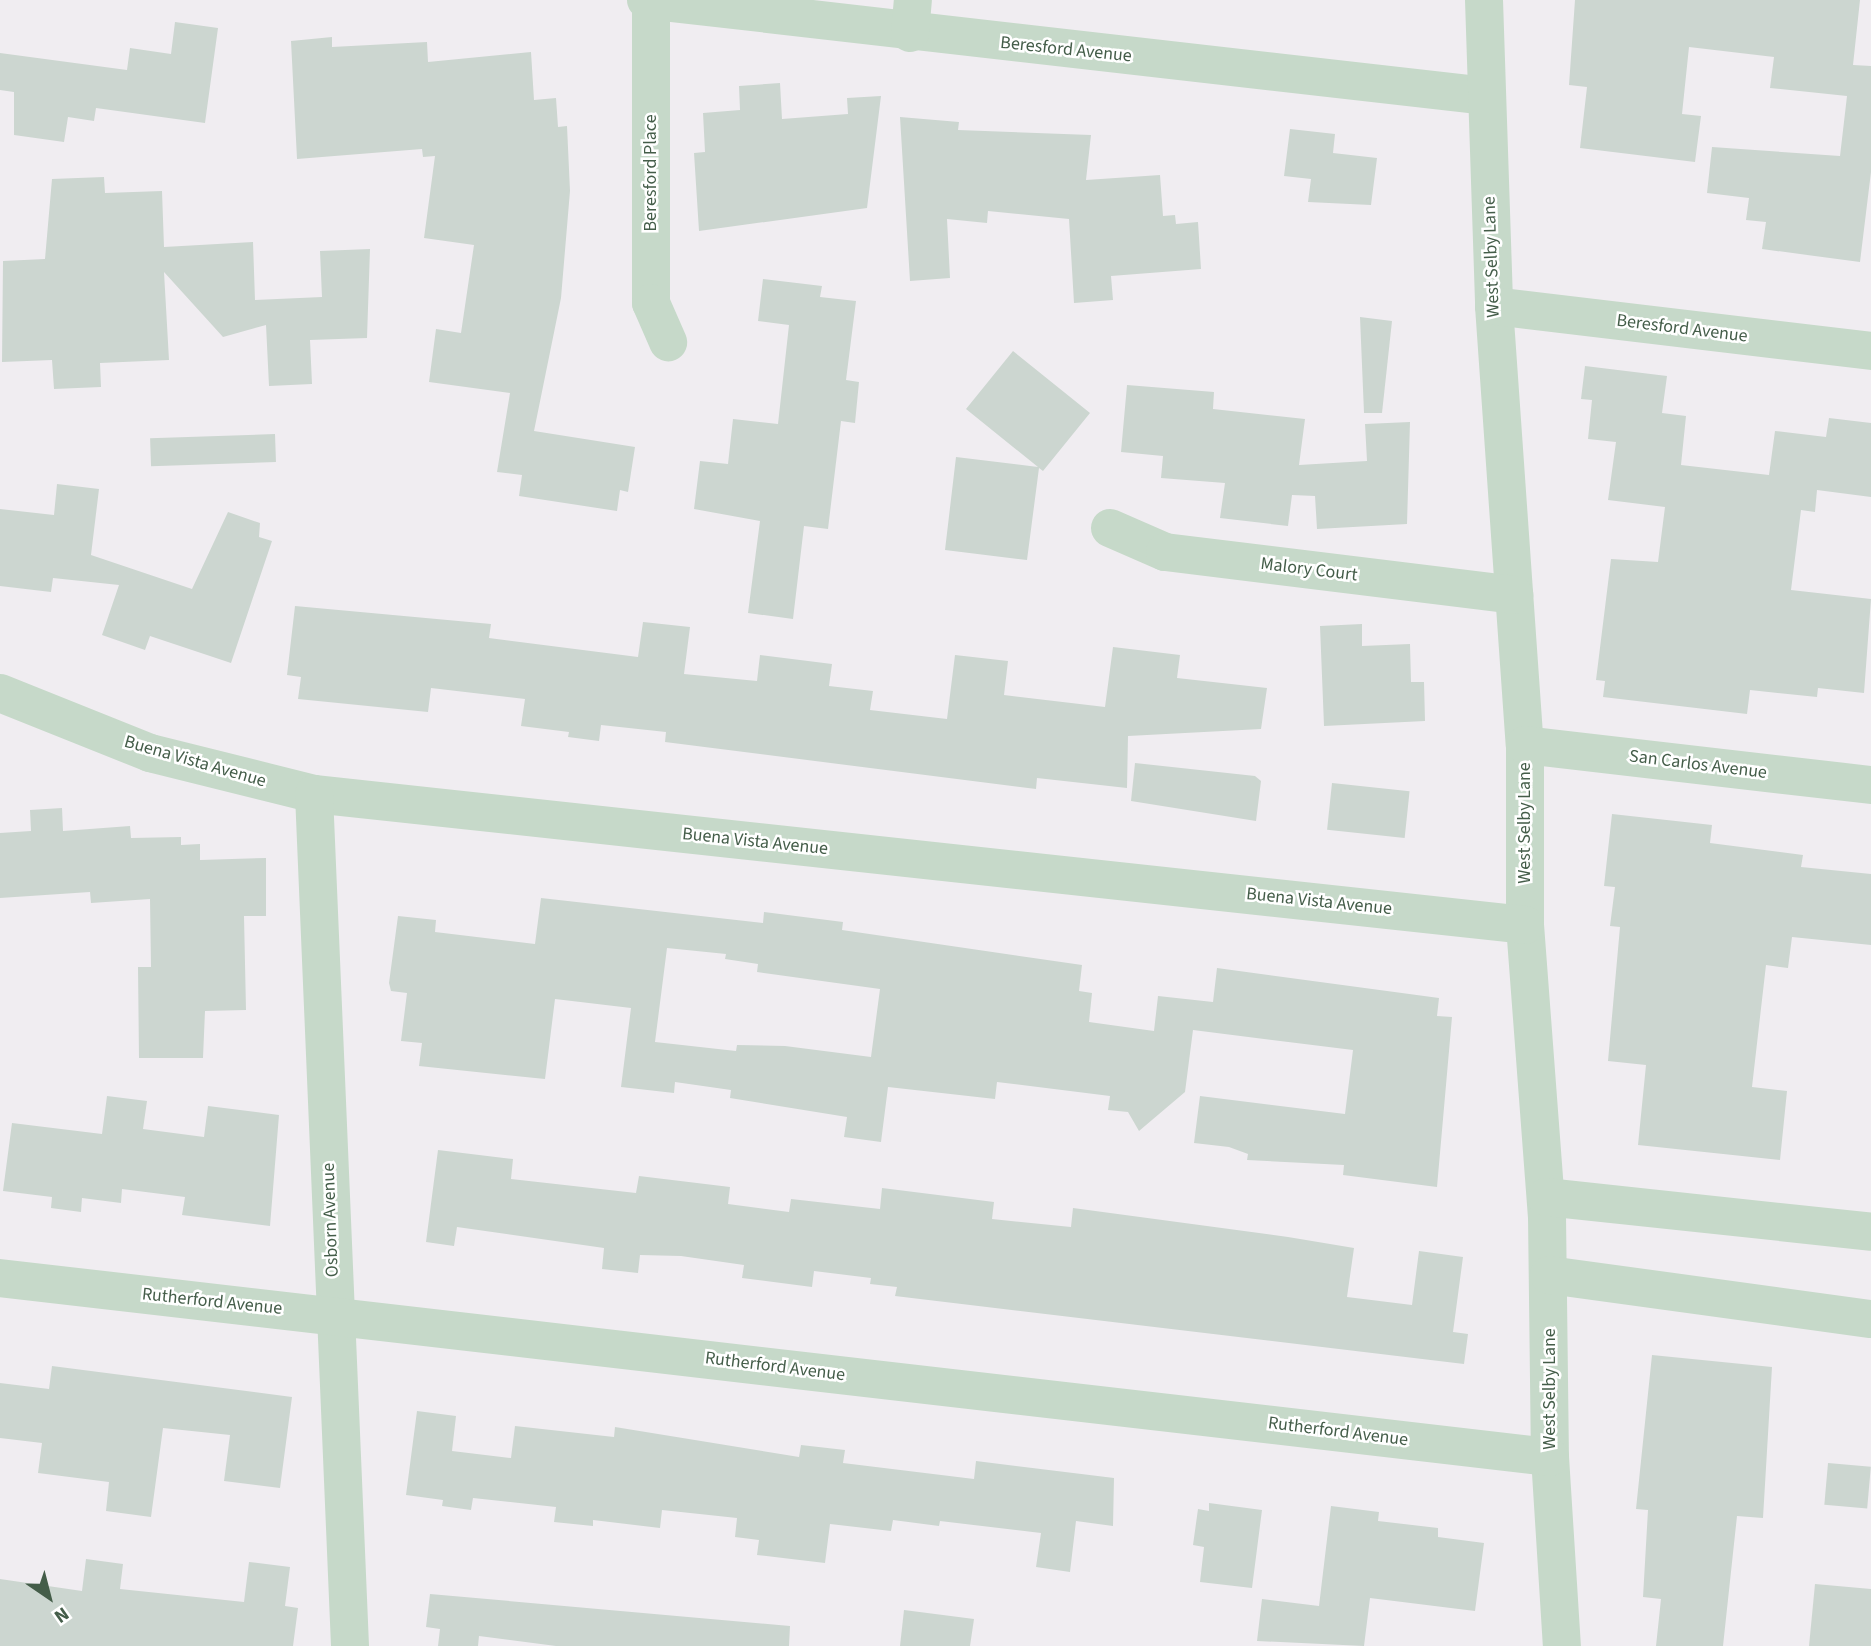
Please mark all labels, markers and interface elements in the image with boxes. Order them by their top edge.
street label: Beresford Avenue [999,32,1133,68]
street label: Beresford Place [640,114,662,232]
street label: West Selby Lane [1479,196,1505,318]
street label: Beresford Avenue [1615,310,1749,348]
street label: Malory Court [1259,553,1359,587]
street label: Buena Vista Avenue [122,731,268,793]
street label: San Carlos Avenue [1628,746,1768,784]
street label: West Selby Lane [1514,762,1536,884]
street label: Buena Vista Avenue [681,824,829,860]
street label: Buena Vista Avenue [1245,884,1393,920]
street label: Osborn Avenue [318,1162,344,1278]
street label: Rutherford Avenue [141,1284,283,1320]
street label: West Selby Lane [1539,1328,1561,1450]
street label: Rutherford Avenue [704,1348,846,1386]
street label: Rutherford Avenue [1267,1413,1409,1451]
north arrow [14,1562,84,1632]
text: N [48,1600,74,1629]

